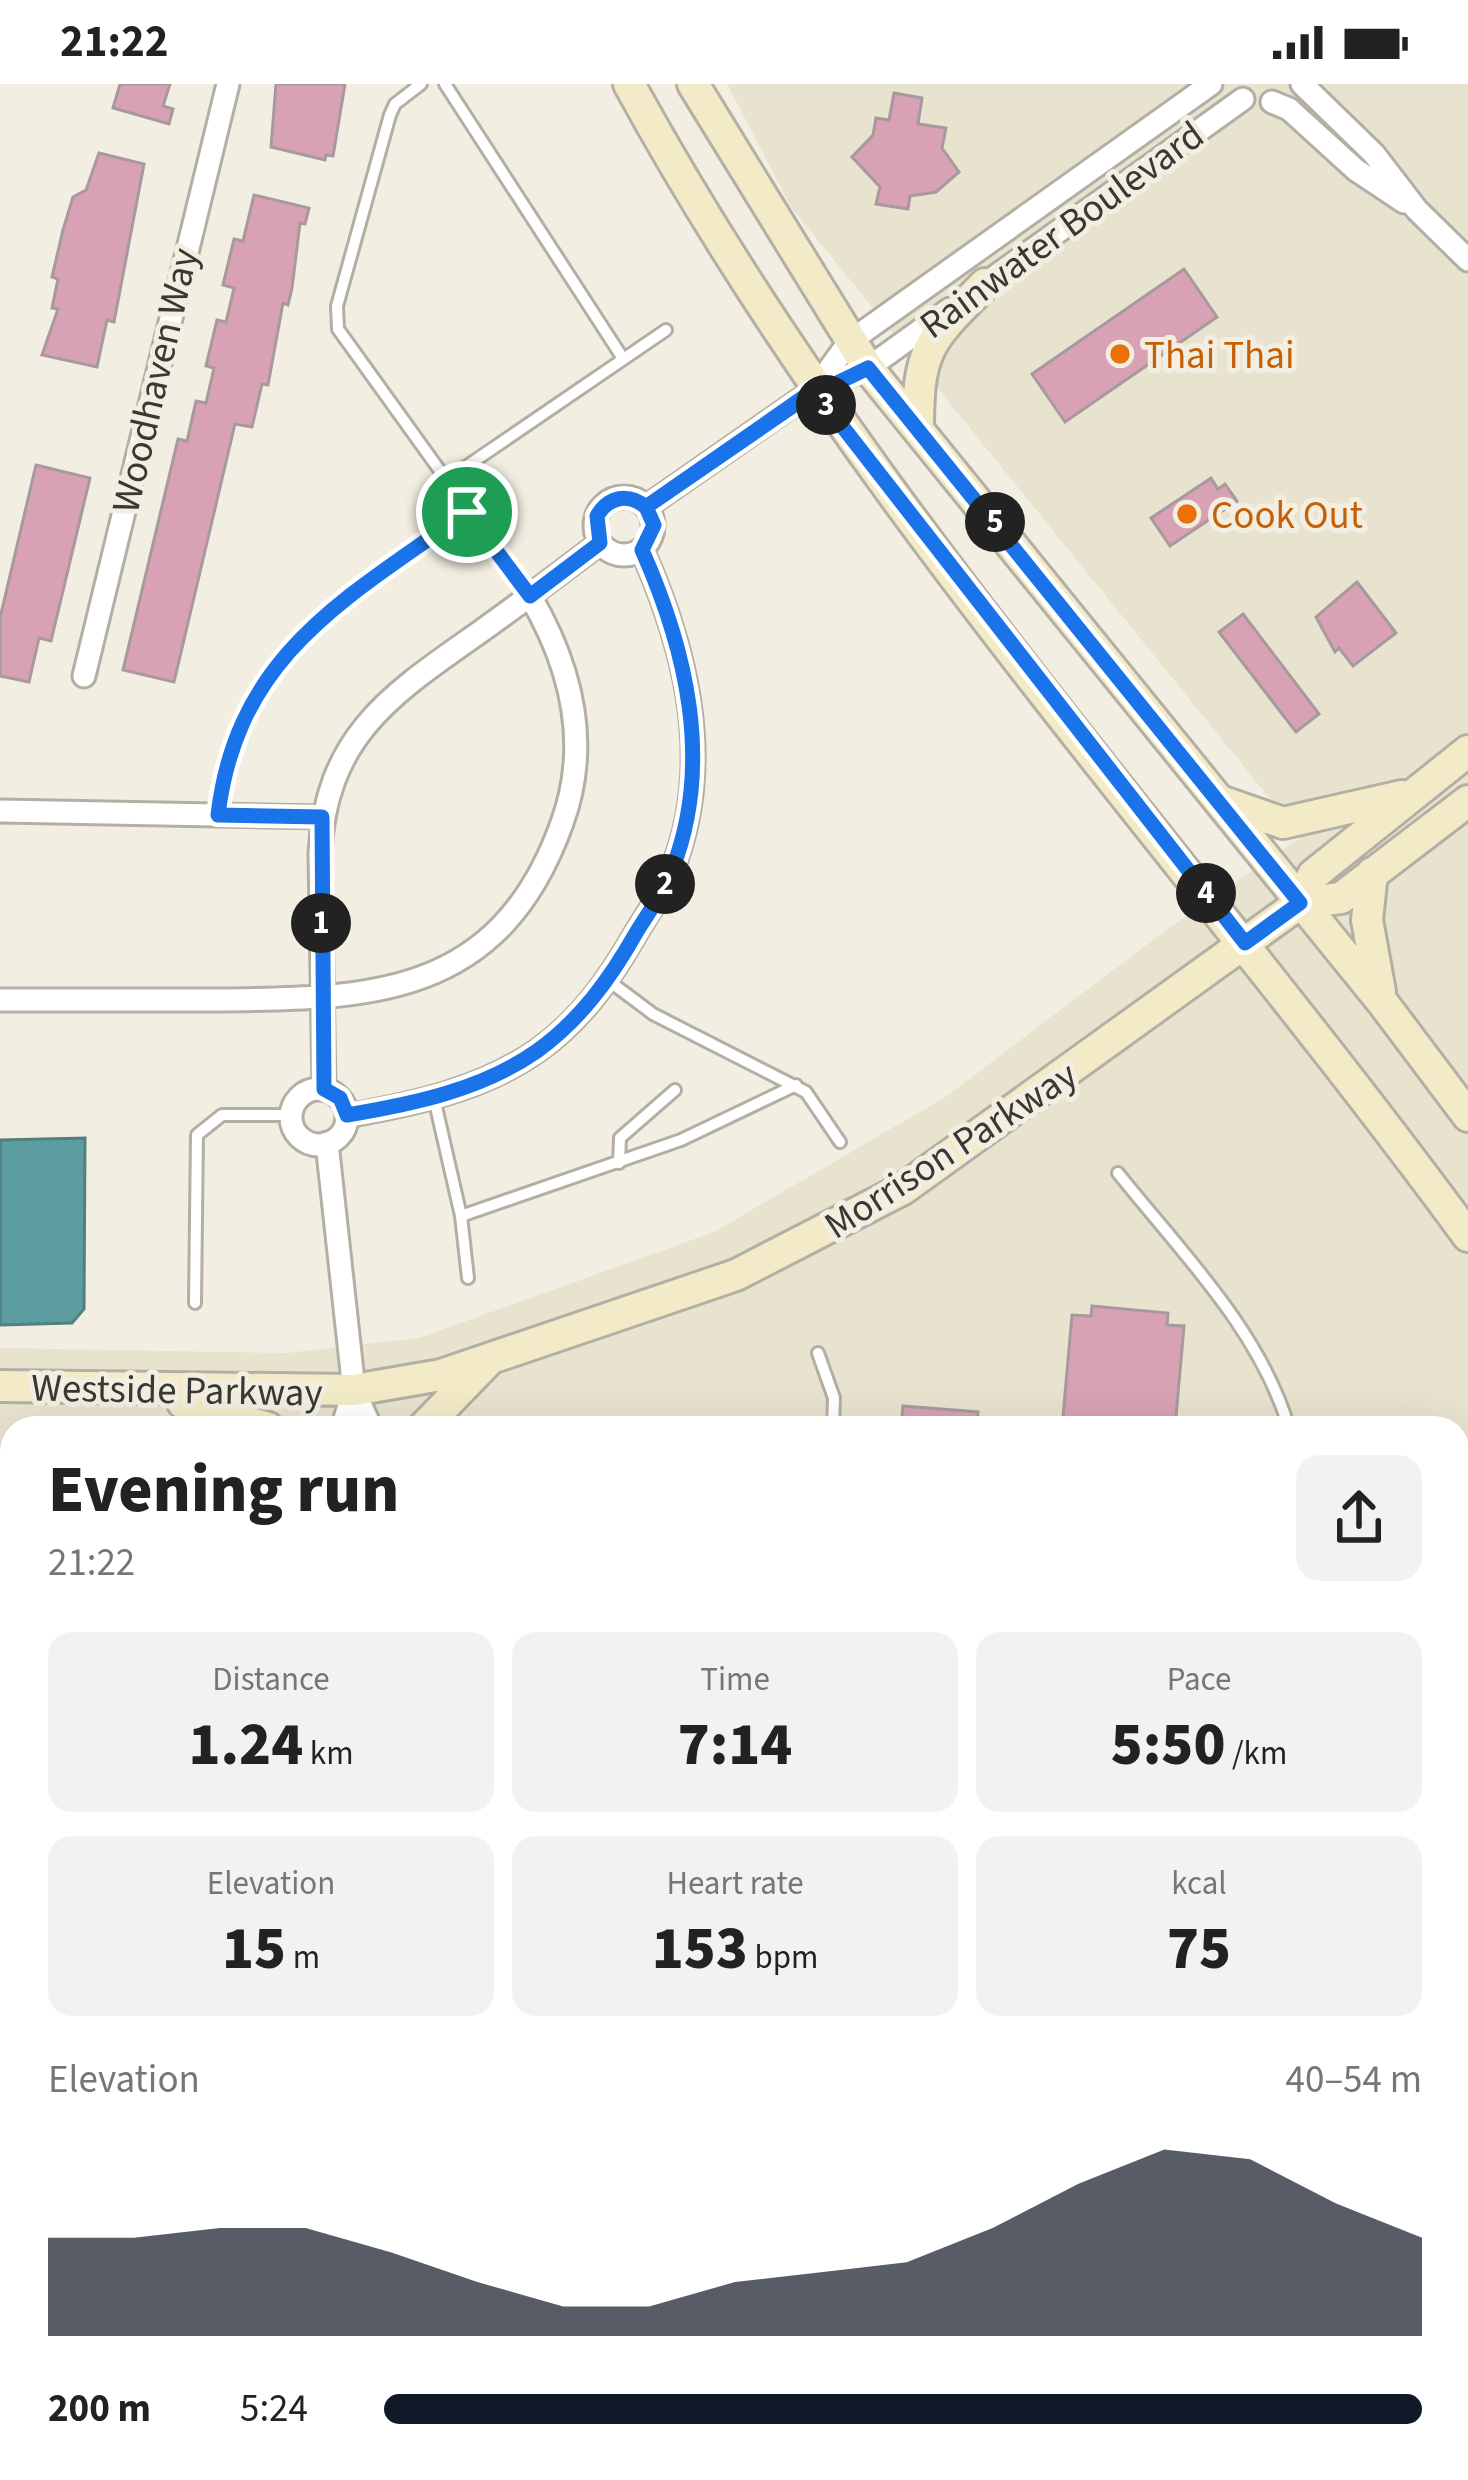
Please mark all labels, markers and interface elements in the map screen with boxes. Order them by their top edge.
text: 21:22 [60,10,169,74]
street label: Rainwater Boulevard [908,108,1216,353]
street label: Woodhaven Way [98,243,214,518]
place label: Thai Thai [1144,328,1295,384]
marker: Thai Thai [1107,341,1133,367]
pin: 3 [796,375,856,435]
text: 3 [817,381,835,428]
pin [416,461,518,563]
icon: arrive [434,479,500,545]
place label: Cook Out [1211,488,1363,544]
pin: 5 [965,492,1025,552]
text: 5 [986,498,1004,545]
marker: Cook Out [1174,501,1200,527]
pin: 2 [635,854,695,914]
text: 2 [656,860,674,907]
pin: 4 [1176,863,1236,923]
text: 4 [1197,869,1215,916]
pin: 1 [291,893,351,953]
text: 1 [312,899,330,946]
street label: Morrison Parkway [814,1048,1088,1253]
street label: Westside Parkway [31,1360,323,1422]
text: Evening run [48,1443,399,1537]
button: share [1296,1455,1422,1581]
text: 21:22 [48,1535,135,1591]
text: Distance [212,1656,330,1703]
text: Time [700,1656,770,1703]
text: Pace [1167,1656,1231,1703]
text: 1.24 [188,1703,303,1788]
text: 7:14 [678,1703,792,1788]
text: 5:50 [1111,1703,1225,1788]
text: km [303,1730,354,1777]
text: /km [1225,1730,1287,1777]
text: Elevation [207,1860,335,1907]
text: Heart rate [666,1860,804,1907]
text: kcal [1171,1860,1227,1907]
text: 15 [222,1907,286,1992]
text: 153 [652,1907,748,1992]
text: 75 [1167,1907,1231,1992]
text: m [286,1934,320,1981]
text: bpm [748,1934,818,1981]
text: Elevation [48,2052,200,2108]
text: 40–54 m [1286,2052,1422,2108]
text: 200 m [48,2381,151,2437]
text: 5:24 [240,2381,308,2437]

